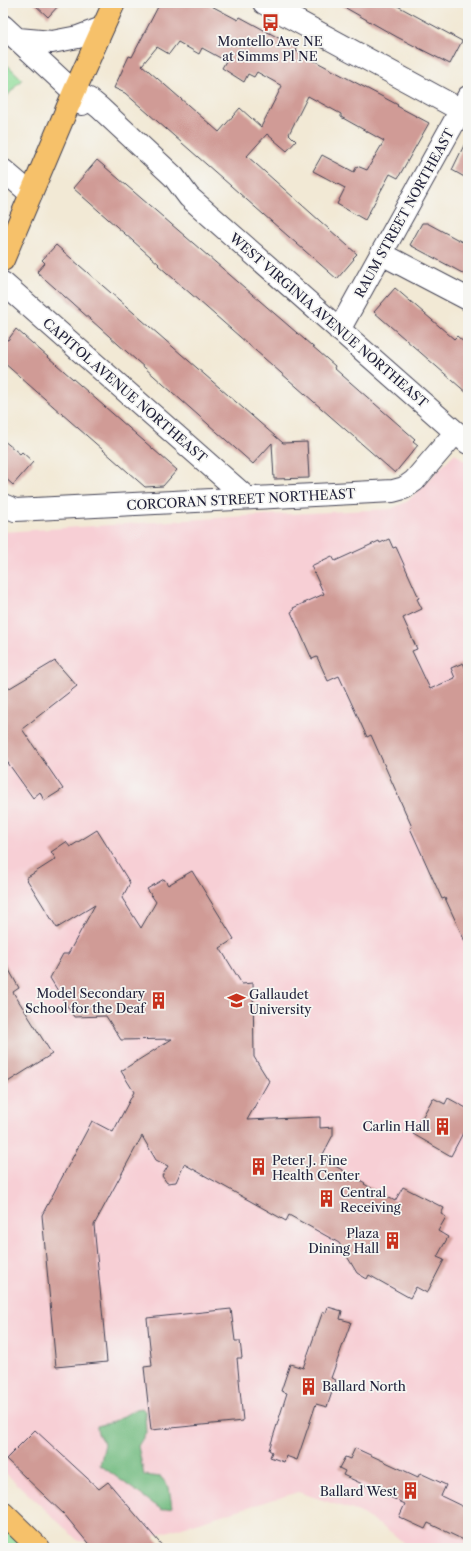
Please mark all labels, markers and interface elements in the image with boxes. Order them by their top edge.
bus stop icon: Montello Ave NE at Simms Pl NE [260,12,280,32]
place label: Montello Ave NE at Simms Pl NE [217,33,323,64]
street label: RAUM STREET NORTHEAST [351,126,457,300]
street label: WEST VIRGINIA AVENUE NORTHEAST [226,229,432,411]
street label: CAPITOL AVENUE NORTHEAST [40,314,211,466]
street label: CORCORAN STREET NORTHEAST [126,485,356,513]
place label: Model Secondary School for the Deaf [25,985,146,1016]
place label: Gallaudet University [249,986,312,1017]
building icon: Model Secondary School for the Deaf [148,990,168,1010]
school or university icon: Gallaudet University [226,991,246,1011]
building icon: Carlin Hall [433,1116,453,1136]
place label: Carlin Hall [363,1118,430,1134]
place label: Peter J. Fine Health Center [272,1152,360,1183]
building icon: Peter J. Fine Health Center [249,1157,269,1177]
place label: Central Receiving [340,1184,401,1215]
building icon: Central Receiving [317,1189,337,1209]
place label: Plaza Dining Hall [308,1225,379,1256]
building icon: Plaza Dining Hall [382,1230,402,1250]
building icon: Ballard North [299,1376,319,1396]
place label: Ballard North [322,1378,406,1394]
building icon: Ballard West [400,1481,420,1501]
place label: Ballard West [320,1483,397,1499]

